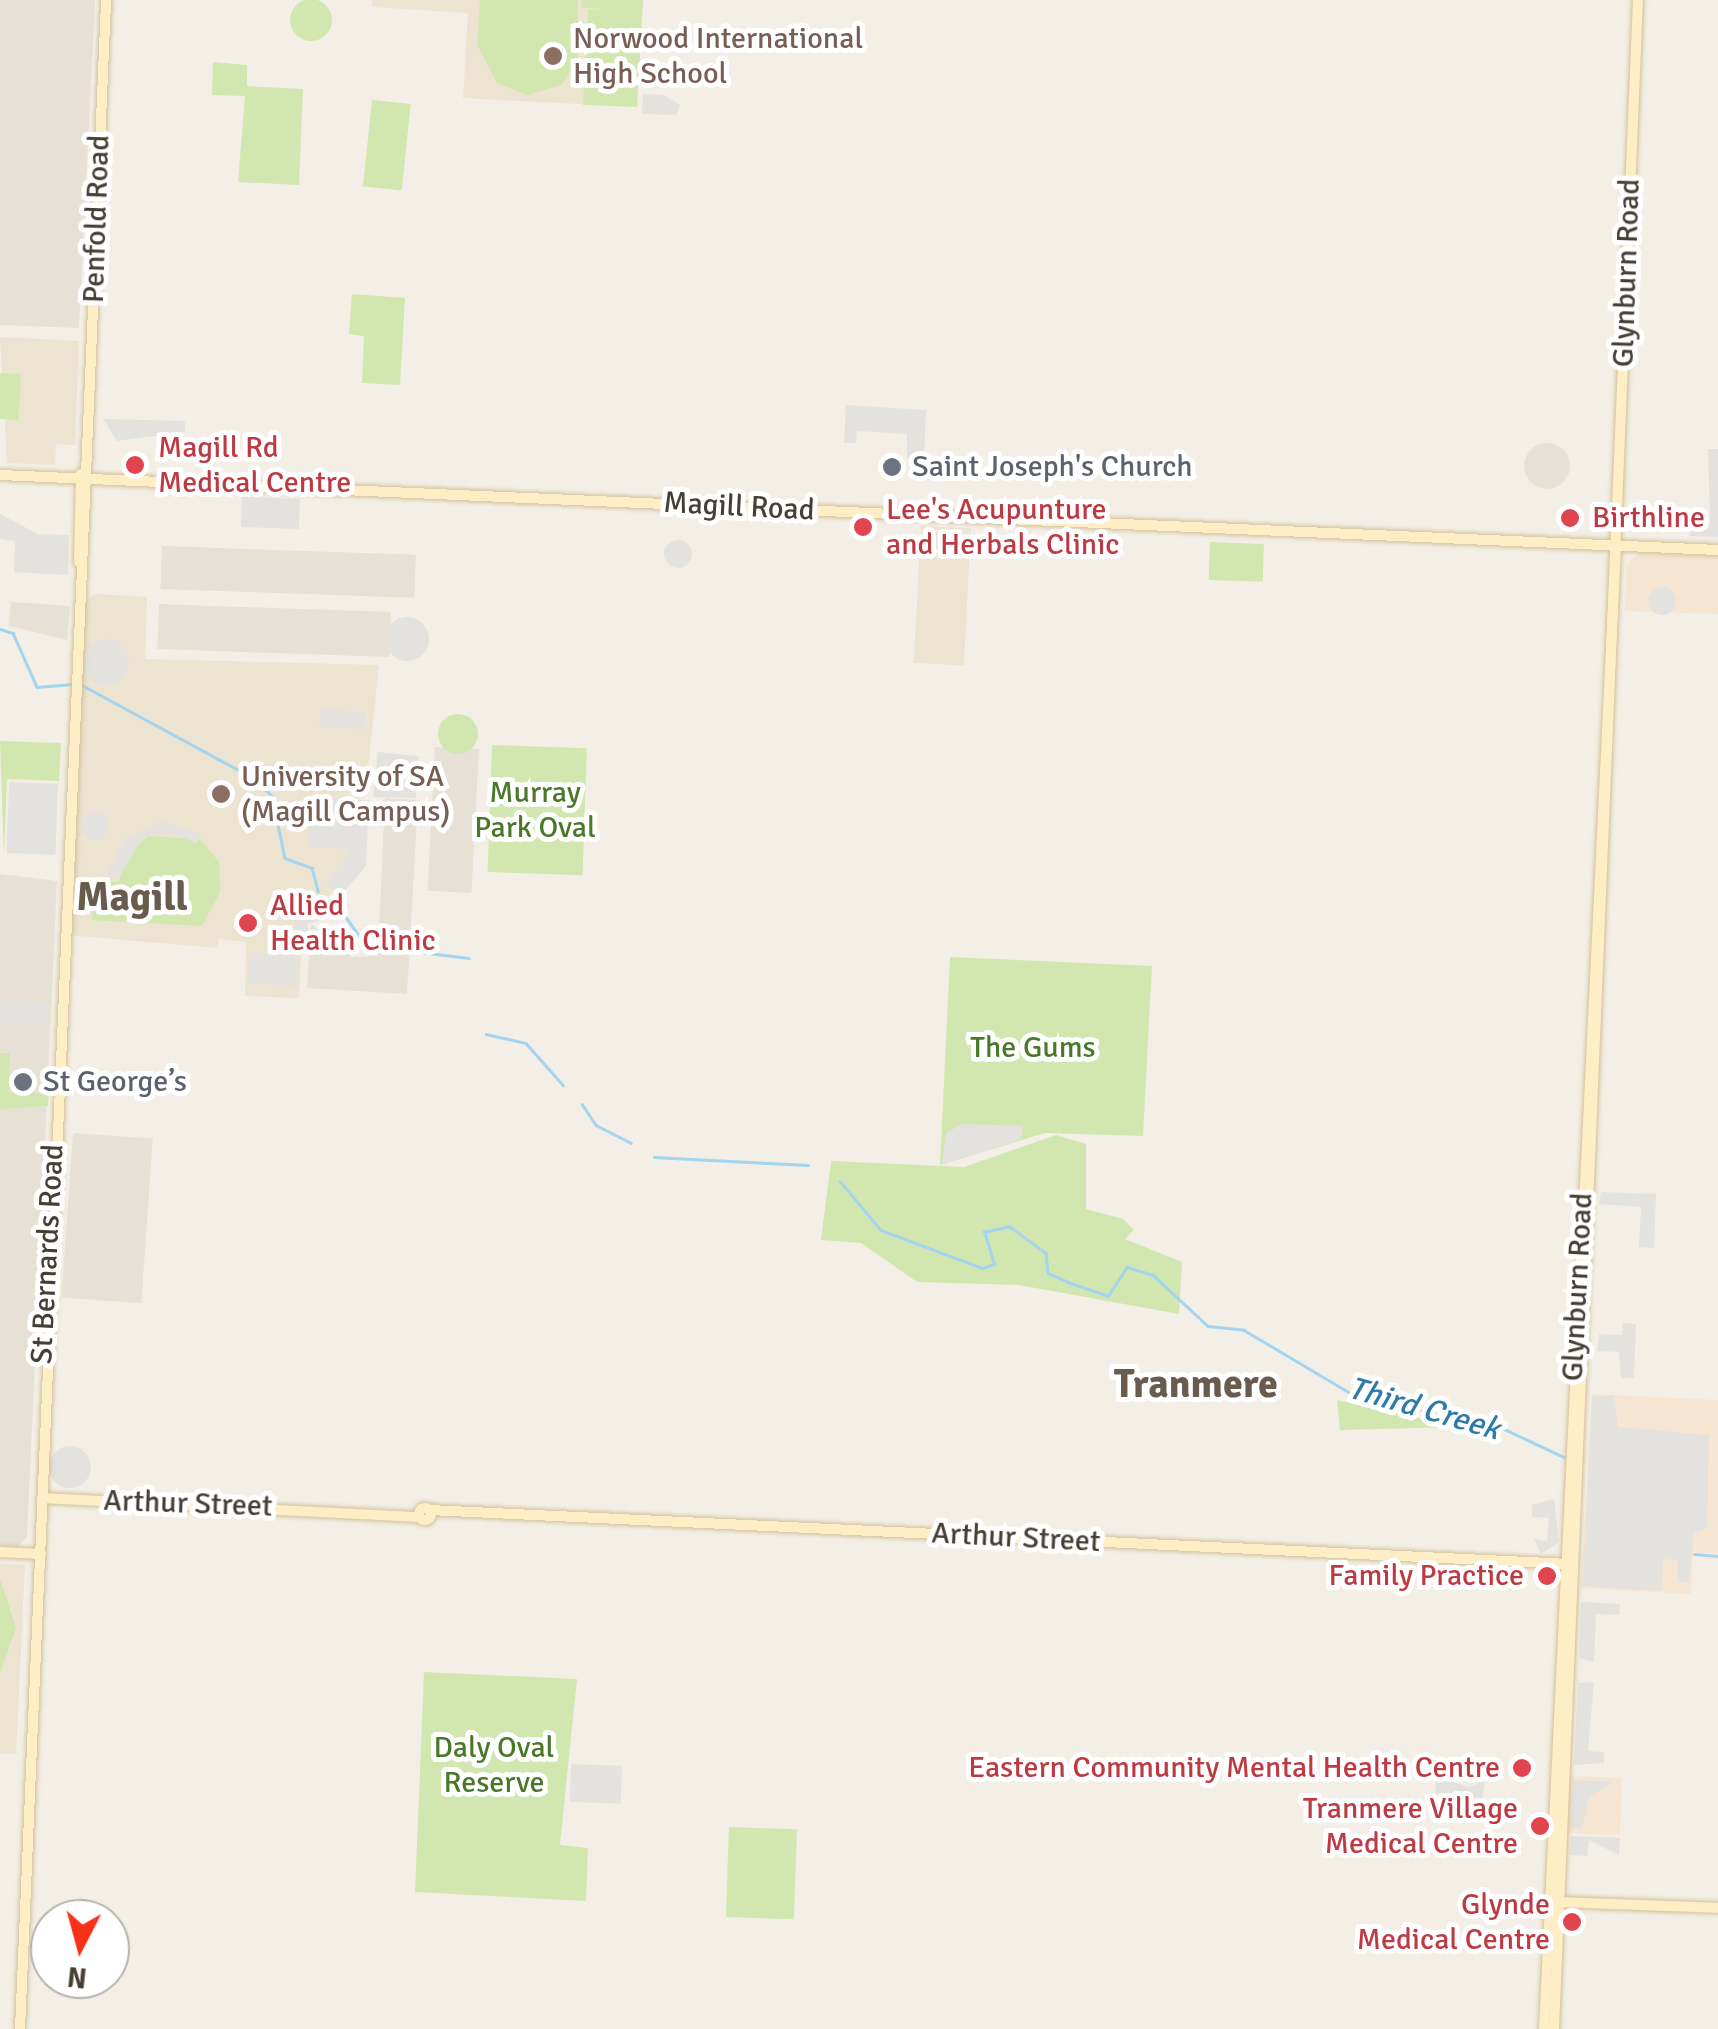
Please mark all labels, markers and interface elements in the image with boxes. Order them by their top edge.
place label: Norwood International High School [573,21,863,92]
marker: Norwood International High School [542,45,564,67]
street label: Penfold Road [76,134,118,304]
street label: Glynburn Road [1606,178,1648,368]
place label: Magill Rd Medical Centre [158,430,351,500]
place label: Saint Joseph's Church [912,449,1193,485]
marker: Magill Rd Medical Centre [122,452,148,478]
marker: Saint Joseph's Church [881,456,903,478]
street label: Magill Road [663,485,815,529]
place label: Lee's Acupunture and Herbals Clinic [886,492,1119,562]
place label: Birthline [1592,500,1705,536]
marker: Birthline [1557,505,1583,531]
marker: Lee's Acupunture and Herbals Clinic [850,514,876,540]
place label: University of SA (Magill Campus) [241,759,450,830]
park label: Murray Park Oval [474,775,596,846]
marker: University of SA (Magill Campus) [210,783,232,805]
district label: Magill [76,873,188,921]
place label: Allied Health Clinic [270,888,436,958]
marker: Allied Health Clinic [235,910,261,936]
park label: The Gums [970,1030,1096,1066]
place label: St George’s [43,1064,187,1100]
marker: St George’s [12,1071,34,1093]
street label: St Bernards Road [24,1143,72,1365]
street label: Glynburn Road [1555,1192,1601,1382]
district label: Tranmere [1114,1360,1278,1408]
water label: Third Creek [1344,1369,1504,1449]
street label: Arthur Street [103,1483,273,1525]
street label: Arthur Street [931,1516,1101,1560]
place label: Family Practice [1329,1558,1524,1594]
marker: Family Practice [1534,1563,1560,1589]
park label: Daly Oval Reserve [434,1730,554,1800]
place label: Eastern Community Mental Health Centre [968,1750,1500,1786]
marker: Eastern Community Mental Health Centre [1509,1755,1535,1781]
place label: Tranmere Village Medical Centre [1303,1791,1518,1862]
marker: Tranmere Village Medical Centre [1527,1813,1553,1839]
place label: Glynde Medical Centre [1357,1887,1550,1958]
north arrow [30,1899,130,1999]
marker: Glynde Medical Centre [1559,1909,1585,1935]
text: N [66,1959,89,1995]

